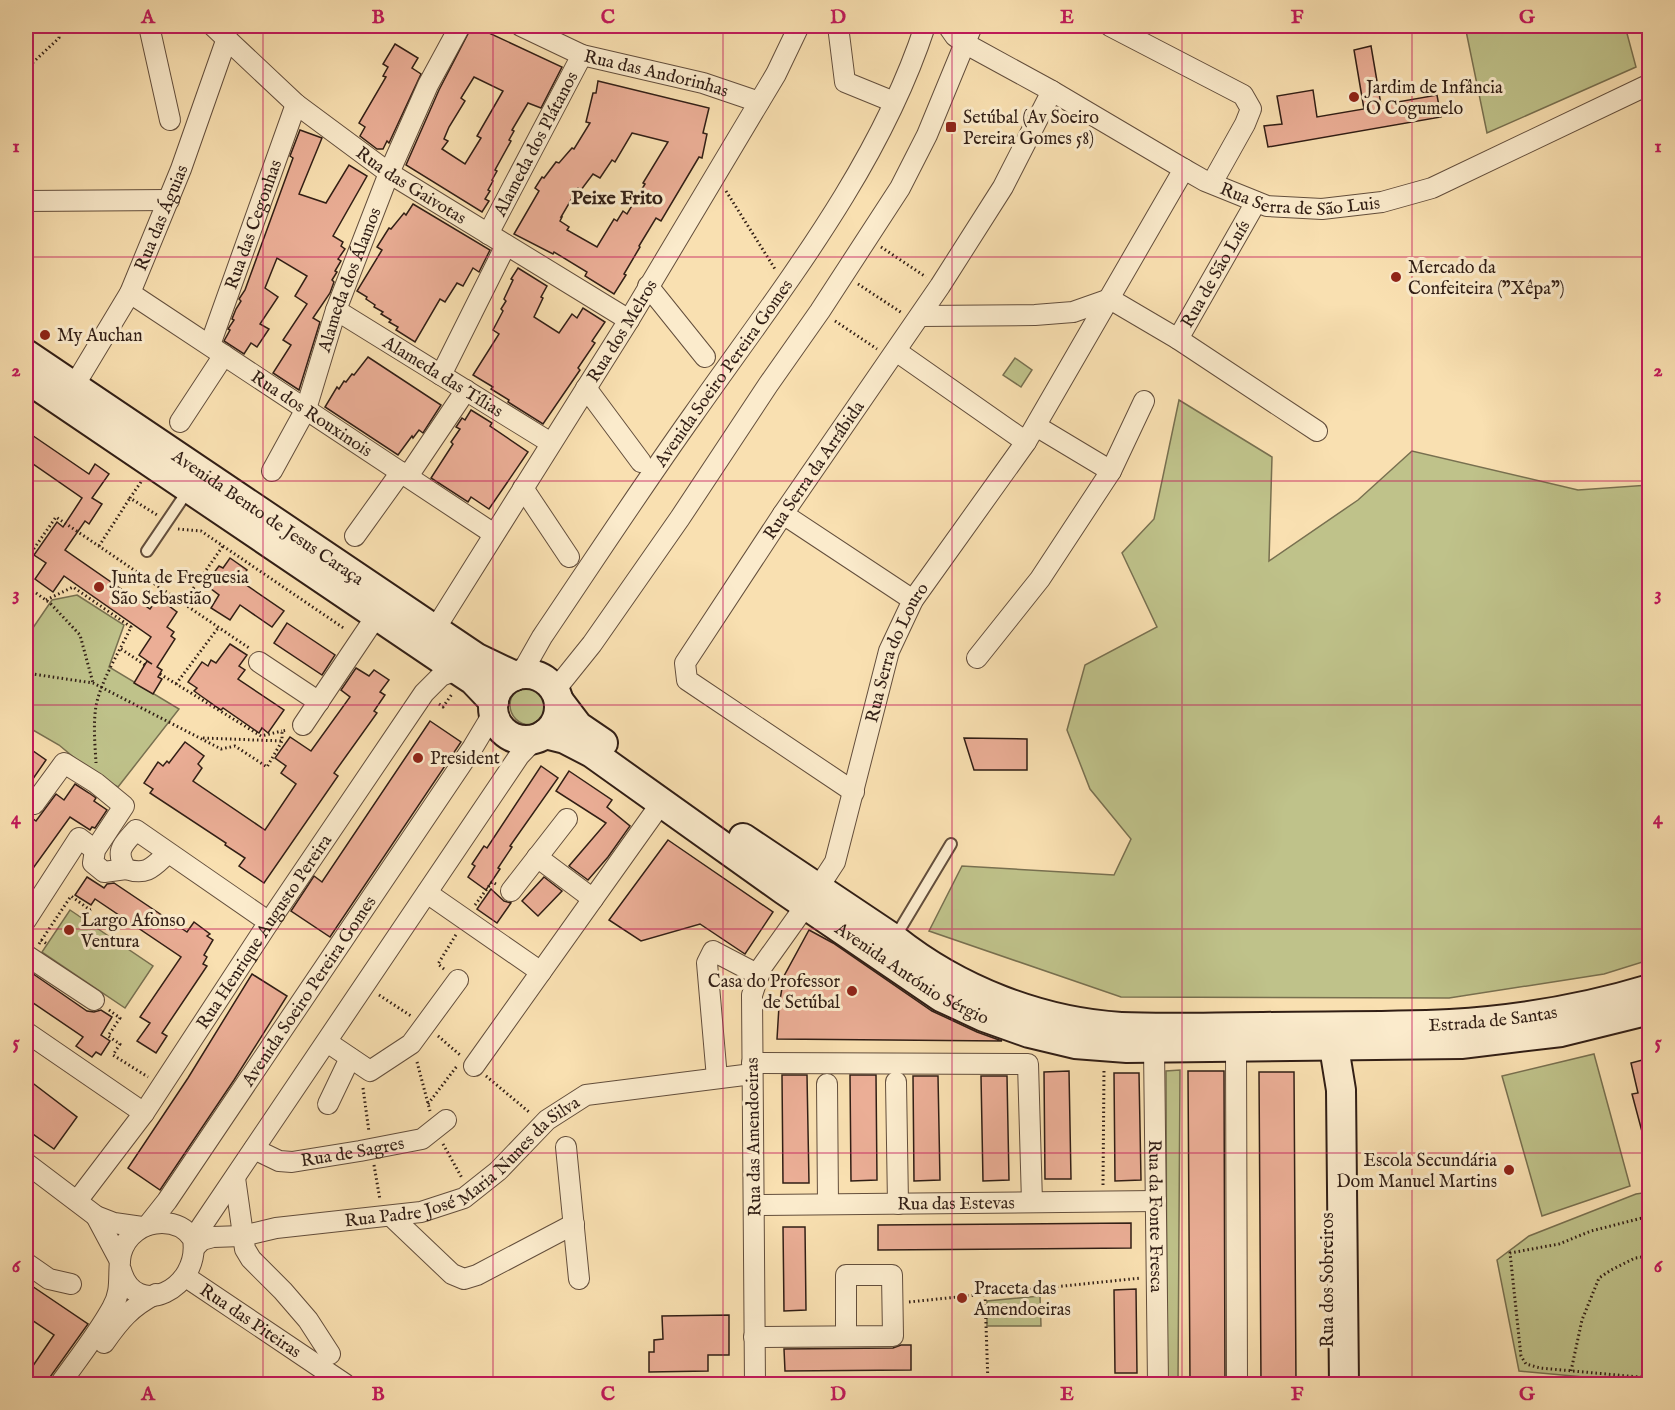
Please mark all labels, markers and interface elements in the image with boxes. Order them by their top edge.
text: A [140,5,156,30]
text: B [371,5,385,30]
text: C [601,5,615,30]
text: D [830,5,846,30]
text: E [1060,5,1074,30]
text: F [1291,5,1304,30]
text: G [1519,5,1536,30]
street label: Rua das Andorinhas [581,46,731,104]
street label: Alameda dos Plátanos [489,68,584,222]
place label: Jardim de Infância O Cogumelo [1364,77,1503,121]
marker: Jardim de Infância O Cogumelo [1347,90,1361,104]
place label: Setúbal (Av Soeiro Pereira Gomes 58) [963,107,1099,151]
marker: Setúbal (Av Soeiro Pereira Gomes 58) [944,120,958,134]
text: 1 [12,134,20,159]
text: 1 [1654,134,1662,159]
street label: Rua das Gaivotas [351,142,470,230]
street label: Rua das Cegonhas [221,157,288,293]
street label: Rua das Águias [130,162,194,275]
street label: Rua Serra de São Luis [1216,178,1381,222]
district label: Peixe Frito [571,186,663,211]
street label: Alameda dos Álamos [314,205,388,356]
street label: Rua de São Luís [1177,216,1256,332]
place label: Mercado da Confeiteira ("Xêpa") [1408,257,1565,301]
marker: Mercado da Confeiteira ("Xêpa") [1389,270,1403,284]
street label: Avenida Soeiro Pereira Gomes [650,275,799,473]
street label: Rua dos Melros [583,276,664,387]
place label: My Auchan [57,325,143,348]
marker: My Auchan [38,328,52,342]
street label: Alameda das Tílias [377,331,507,423]
text: 2 [11,358,21,383]
text: 2 [1653,358,1663,383]
street label: Rua dos Rouxinois [246,366,376,463]
street label: Rua Serra da Arrábida [759,397,870,545]
street label: Avenida Bento de Jesus Caraça [166,445,368,591]
place label: Junta de Freguesia São Sebastião [109,567,249,611]
street label: Rua Serra do Louro [861,578,935,725]
marker: Junta de Freguesia São Sebastião [92,580,106,594]
text: 3 [12,582,20,607]
text: 3 [1654,582,1662,607]
place label: President [430,748,500,771]
marker: President [411,751,425,765]
text: 4 [11,806,22,831]
text: 4 [1653,806,1664,831]
street label: Rua Henrique Augusto Pereira [192,830,338,1034]
street label: Avenida Soeiro Pereira Gomes [237,892,382,1092]
place label: Largo Afonso Ventura [80,910,186,954]
street label: Avenida António Sérgio [829,917,992,1031]
marker: Largo Afonso Ventura [62,923,76,937]
place label: Casa do Professor de Setúbal [708,971,840,1015]
marker: Casa do Professor de Setúbal [845,984,859,998]
street label: Estrada de Santas [1428,1002,1559,1038]
text: 5 [12,1030,20,1055]
text: 5 [1654,1030,1662,1055]
street label: Rua das Amendoeiras [742,1057,767,1217]
street label: Rua Padre José Maria Nunes da Silva [344,1092,585,1233]
street label: Rua de Sagres [299,1133,406,1173]
street label: Rua da Fonte Fresca [1142,1139,1167,1293]
place label: Escola Secundária Dom Manuel Martins [1336,1150,1497,1194]
marker: Escola Secundária Dom Manuel Martins [1502,1163,1516,1177]
street label: Rua das Estevas [897,1192,1015,1217]
street label: Rua dos Sobreiros [1317,1212,1340,1348]
text: 6 [12,1254,22,1279]
text: 6 [1654,1254,1664,1279]
place label: Praceta das Amendoeiras [973,1278,1071,1322]
street label: Rua das Piteiras [195,1279,305,1364]
marker: Praceta das Amendoeiras [955,1291,969,1305]
text: A [140,1382,156,1407]
text: B [371,1382,385,1407]
text: C [601,1382,615,1407]
text: D [830,1382,846,1407]
text: E [1060,1382,1074,1407]
text: F [1291,1382,1304,1407]
text: G [1519,1382,1536,1407]

